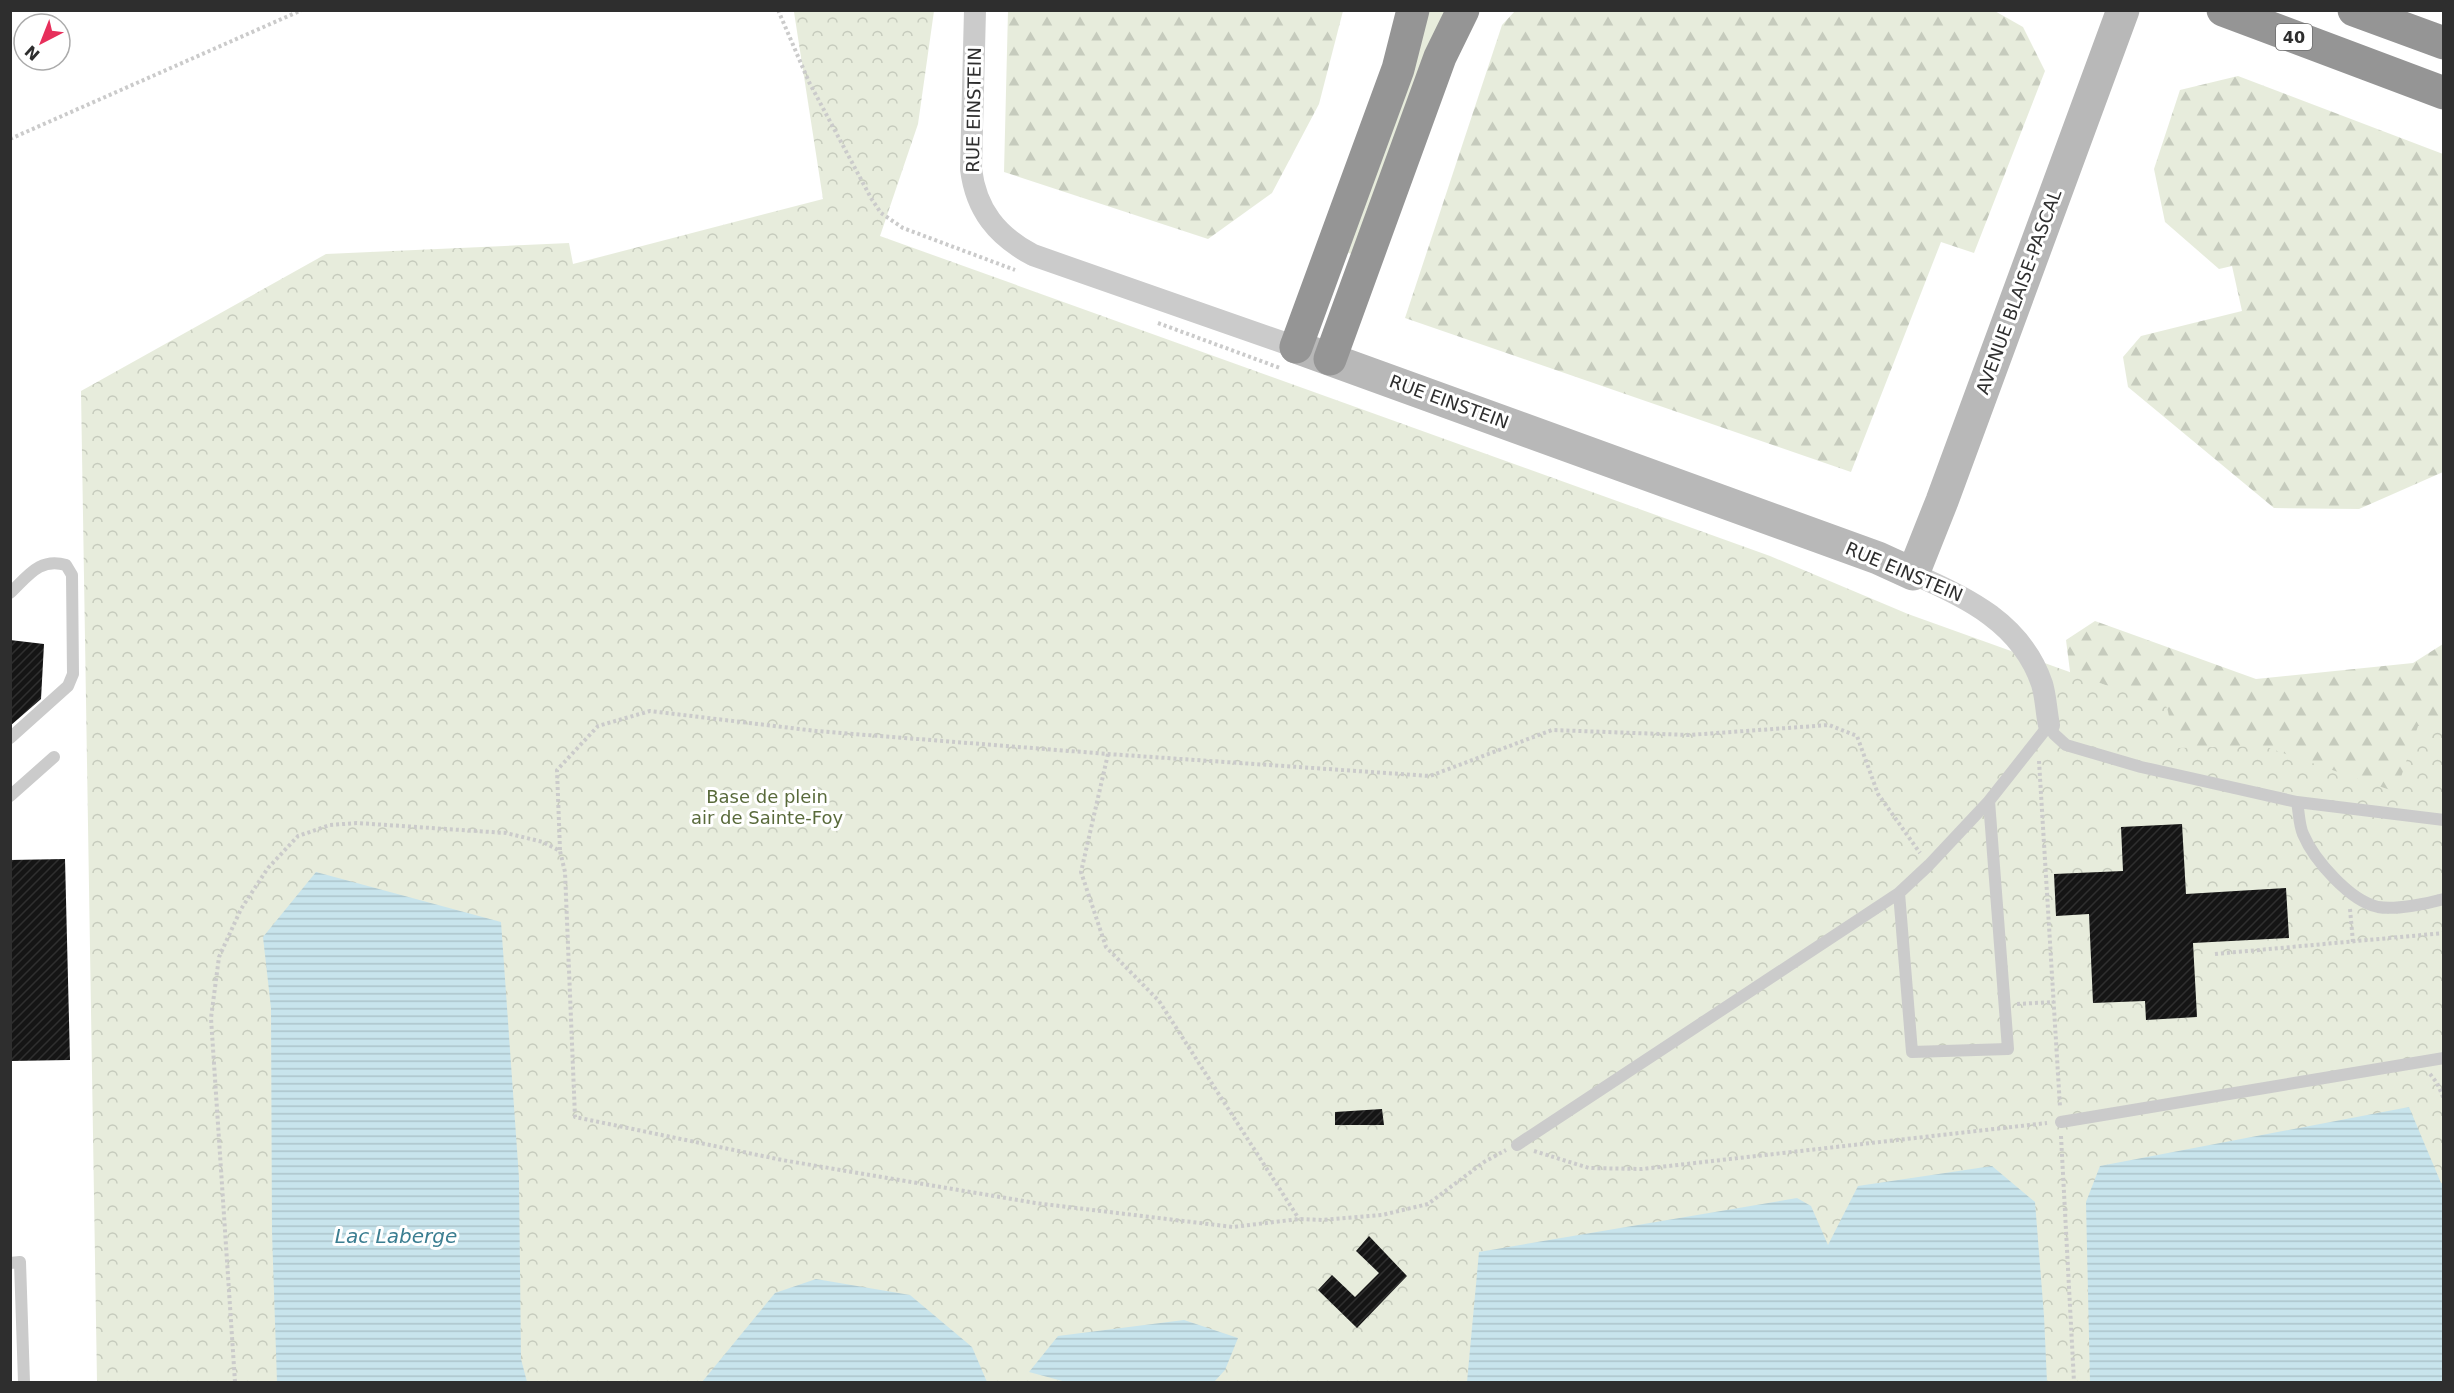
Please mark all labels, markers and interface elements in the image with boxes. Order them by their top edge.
north arrow [12,12,72,72]
road number: 40 [2276,24,2312,50]
text: N [21,41,44,64]
street label: RUE EINSTEIN [962,47,985,173]
street label: AVENUE BLAISE-PASCAL [1972,186,2065,397]
street label: RUE EINSTEIN [1387,370,1512,433]
street label: RUE EINSTEIN [1842,537,1966,606]
park label: Base de plein air de Sainte-Foy [691,786,843,828]
water label: Lac Laberge [335,1224,457,1248]

